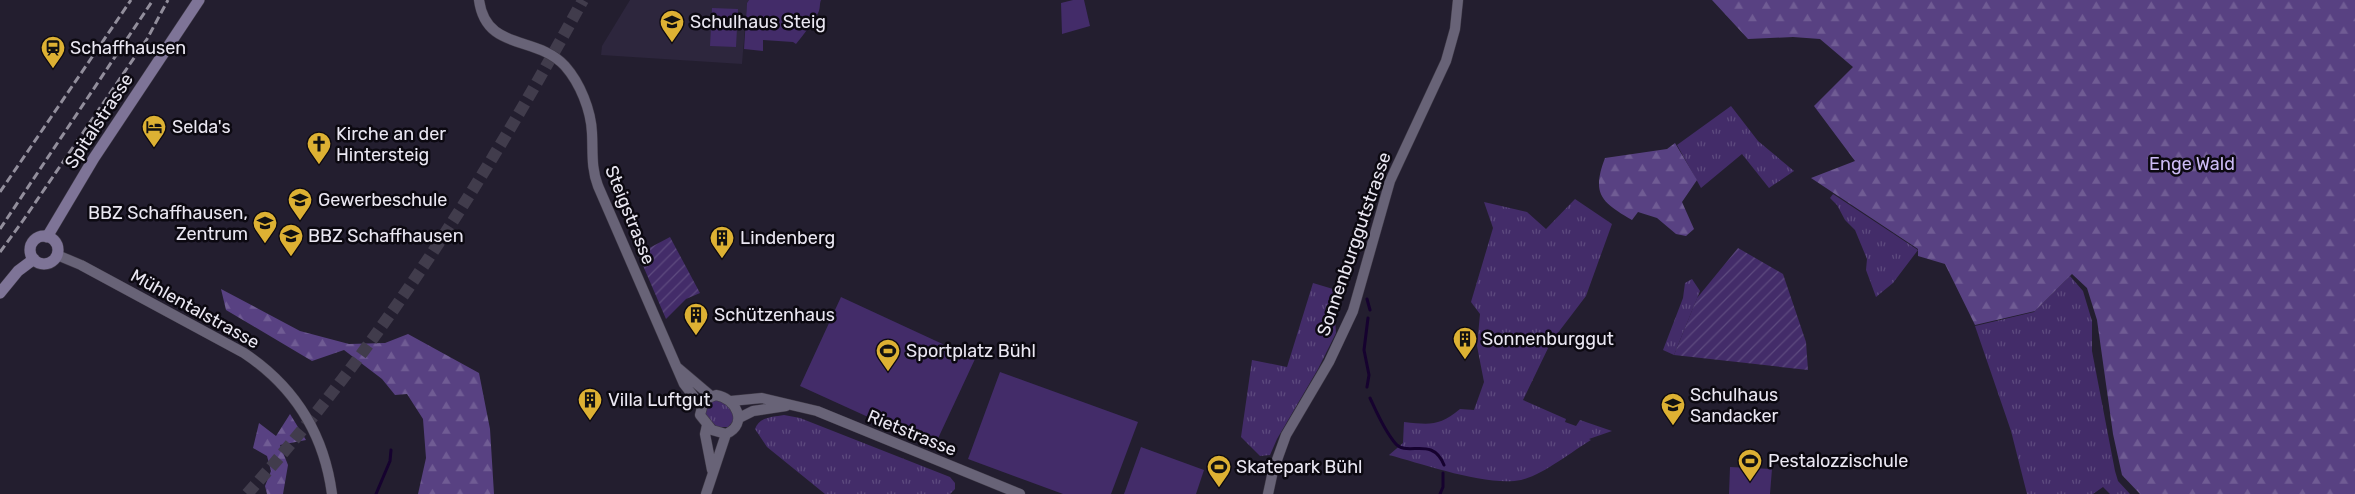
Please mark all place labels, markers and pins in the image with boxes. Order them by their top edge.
school or university icon: Schulhaus Steig [659,9,685,43]
place label: Schulhaus Steig [690,11,826,33]
station icon: Schaffhausen [40,35,66,69]
place label: Schaffhausen [70,37,186,59]
hotel icon: Selda's [141,114,167,148]
place label: Selda's [172,116,231,138]
place label: Kirche an der Hintersteig [336,123,446,166]
church icon: Kirche an der Hintersteig [306,131,332,165]
school or university icon: Gewerbeschule [287,187,313,221]
place label: Gewerbeschule [318,189,447,211]
place label: BBZ Schaffhausen, Zentrum [88,202,248,245]
school or university icon: BBZ Schaffhausen, Zentrum [252,210,278,244]
school or university icon: BBZ Schaffhausen [278,223,304,257]
place label: BBZ Schaffhausen [308,225,464,247]
building icon: Lindenberg [709,225,735,259]
place label: Lindenberg [740,227,835,249]
building icon: Schützenhaus [683,302,709,336]
place label: Schützenhaus [714,304,835,326]
building icon: Sonnenburggut [1452,326,1478,360]
place label: Sonnenburggut [1482,328,1614,350]
sports icon: Sportplatz Bühl [875,338,901,372]
place label: Sportplatz Bühl [906,340,1036,362]
place label: Schulhaus Sandacker [1690,384,1779,427]
building icon: Villa Luftgut [577,387,603,421]
place label: Villa Luftgut [608,389,710,411]
school or university icon: Schulhaus Sandacker [1660,392,1686,426]
sports icon: Pestalozzischule [1737,448,1763,482]
place label: Pestalozzischule [1768,450,1908,472]
sports icon: Skatepark Bühl [1206,454,1232,488]
place label: Skatepark Bühl [1236,456,1363,478]

